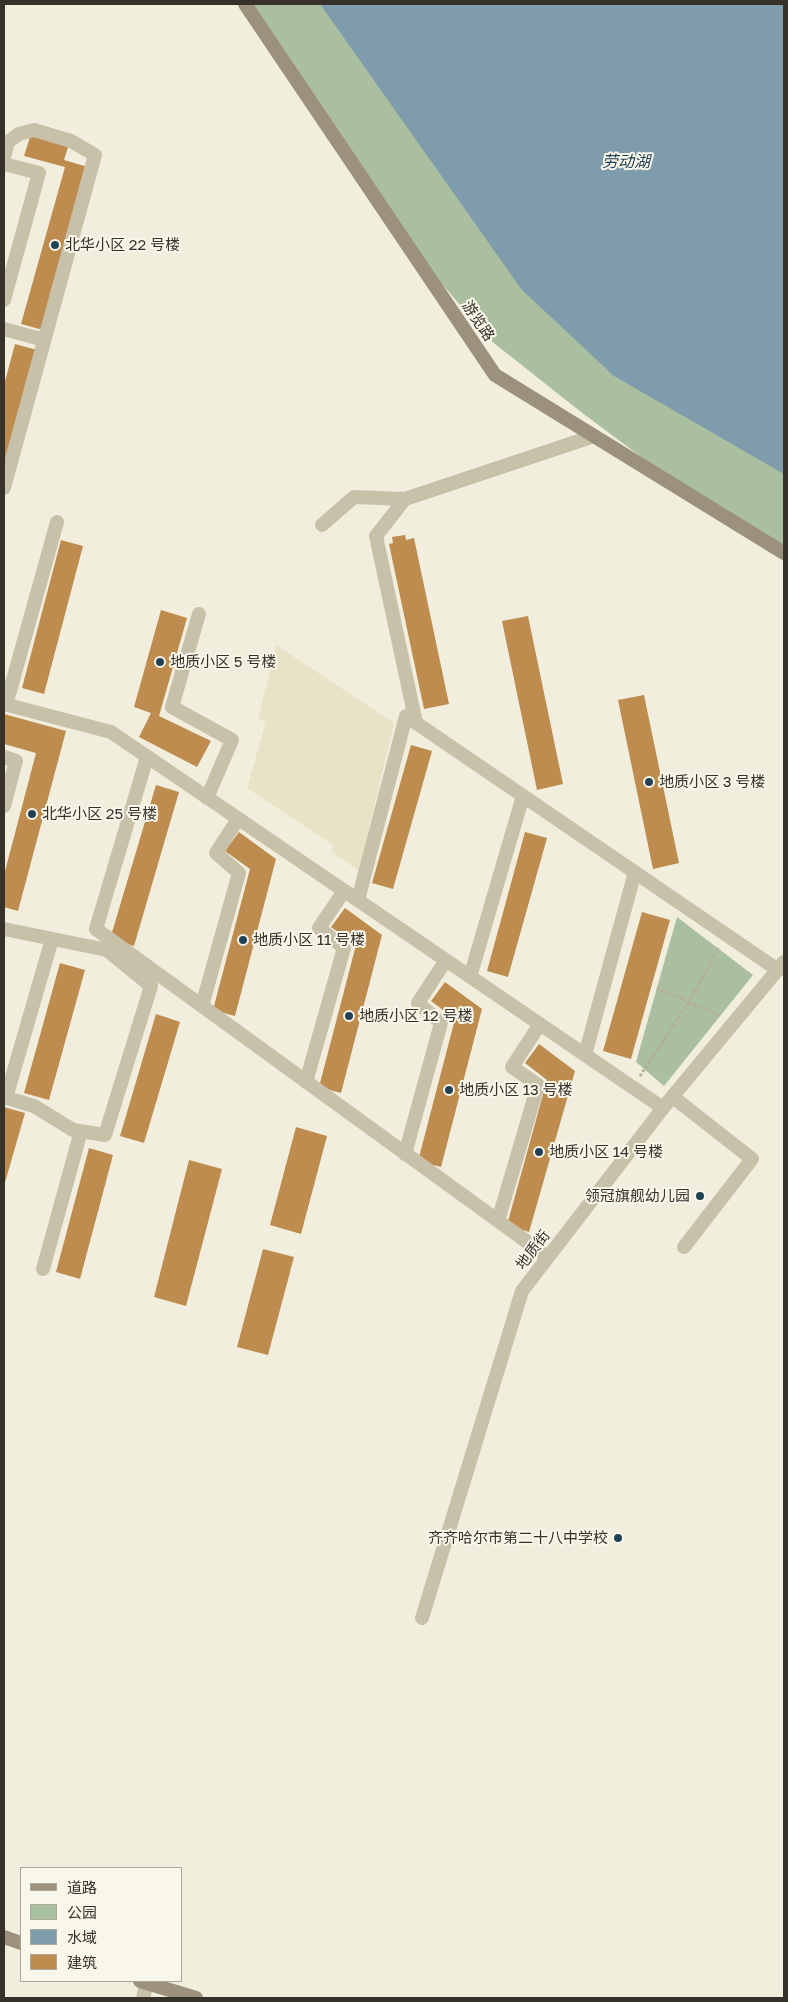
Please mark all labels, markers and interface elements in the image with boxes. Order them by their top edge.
water label: 劳动湖 [602,152,650,172]
place label: 北华小区 22 号楼 [65,236,180,254]
marker: 北华小区 22 号楼 [49,239,61,251]
street label: 游览路 [458,297,498,345]
place label: 地质小区 5 号楼 [170,653,276,671]
marker: 地质小区 5 号楼 [154,656,166,668]
place label: 地质小区 3 号楼 [659,773,765,791]
marker: 地质小区 3 号楼 [643,776,655,788]
place label: 北华小区 25 号楼 [42,805,157,823]
marker: 北华小区 25 号楼 [26,808,38,820]
place label: 地质小区 11 号楼 [253,931,365,949]
marker: 地质小区 11 号楼 [237,934,249,946]
place label: 地质小区 12 号楼 [359,1007,472,1025]
marker: 地质小区 12 号楼 [343,1010,355,1022]
place label: 地质小区 13 号楼 [459,1081,573,1099]
marker: 地质小区 13 号楼 [443,1084,455,1096]
place label: 地质小区 14 号楼 [549,1143,663,1161]
marker: 地质小区 14 号楼 [533,1146,545,1158]
place label: 领冠旗舰幼儿园 [585,1187,690,1205]
marker: 领冠旗舰幼儿园 [694,1190,706,1202]
street label: 地质街 [512,1227,554,1273]
place label: 齐齐哈尔市第二十八中学校 [428,1529,608,1547]
marker: 齐齐哈尔市第二十八中学校 [612,1532,624,1544]
legend [20,1867,182,1982]
text: 道路 [67,1878,97,1896]
text: 公园 [67,1903,97,1921]
text: 水域 [67,1928,97,1946]
text: 建筑 [67,1953,97,1971]

